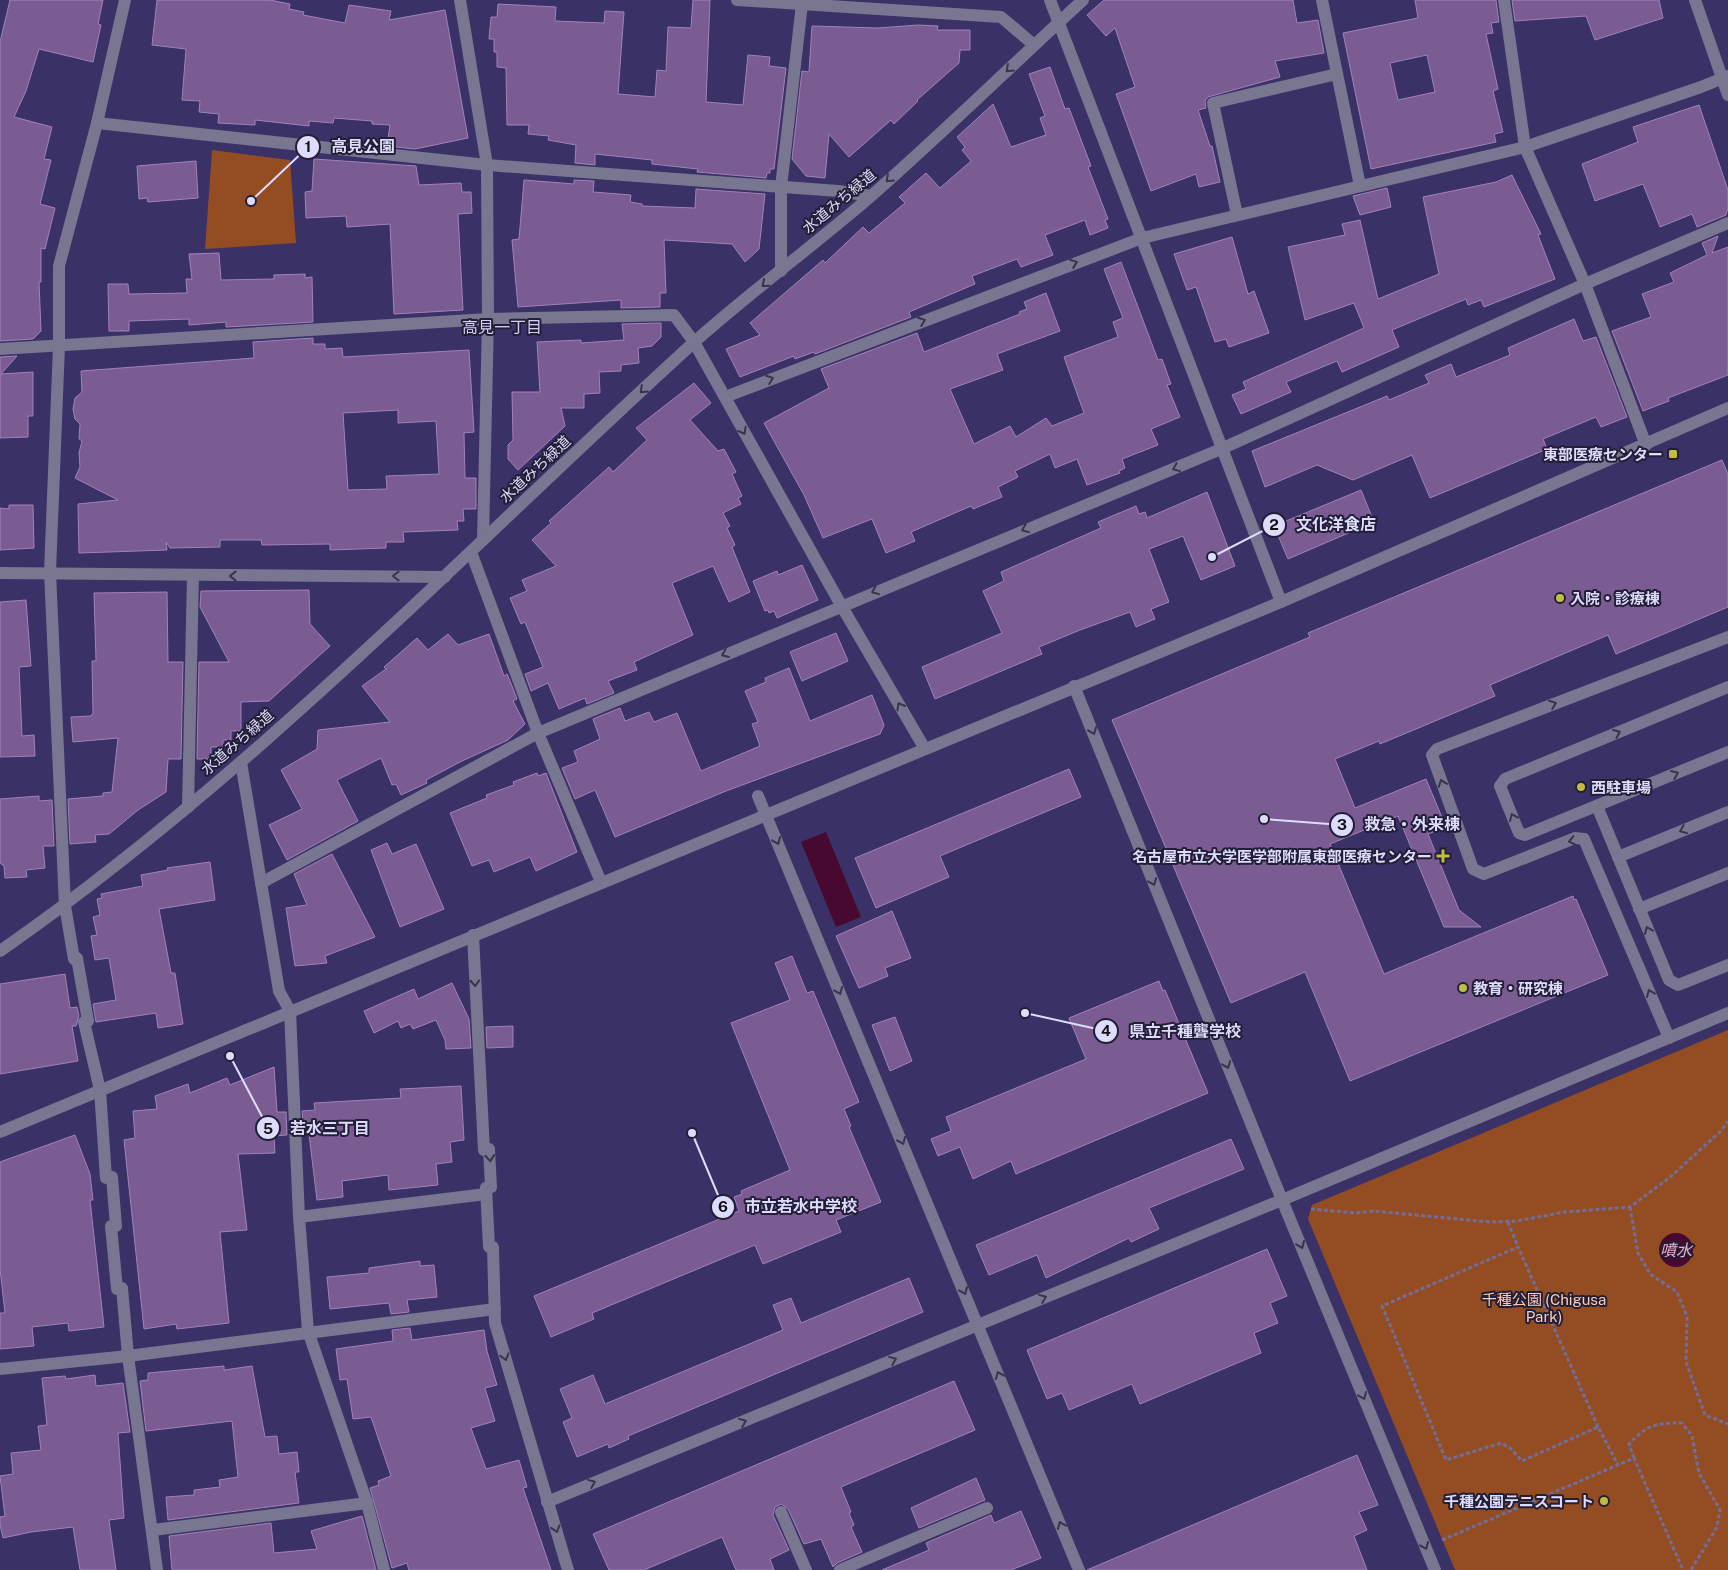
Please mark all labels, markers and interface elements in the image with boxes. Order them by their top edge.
one-way arrow [1005,63,1014,72]
callout: 高見公園 [296,131,405,162]
text: 高見公園 [331,137,395,156]
text: 1 [305,138,311,155]
street label: 水道みち緑道 [799,166,879,236]
one-way arrow [886,173,895,182]
one-way arrow [1069,259,1077,269]
one-way arrow [762,278,771,286]
one-way arrow [917,317,926,328]
district label: 高見一丁目 [462,318,542,337]
one-way arrow [765,375,774,386]
one-way arrow [639,384,648,393]
one-way arrow [737,425,747,434]
street label: 水道みち緑道 [496,432,574,506]
place label: 東部医療センター [1543,446,1663,463]
marker: 東部医療センター [1667,448,1679,460]
one-way arrow [1172,462,1180,472]
callout: 文化洋食店 [1261,509,1386,540]
text: 文化洋食店 [1296,515,1376,534]
text: 2 [1269,516,1279,533]
one-way arrow [1021,523,1030,534]
one-way arrow [229,570,237,581]
one-way arrow [392,571,400,582]
one-way arrow [871,585,880,596]
place label: 入院・診療棟 [1570,590,1660,607]
marker: 入院・診療棟 [1554,592,1566,604]
one-way arrow [721,648,730,659]
one-way arrow [1549,700,1557,710]
one-way arrow [897,703,907,712]
street label: 水道みち緑道 [197,706,277,778]
one-way arrow [1086,726,1097,735]
one-way arrow [1612,729,1620,739]
one-way arrow [1670,770,1679,781]
one-way arrow [1438,779,1448,787]
place label: 西駐車場 [1591,779,1651,796]
marker: 西駐車場 [1575,781,1587,793]
callout: 救急・外来棟 [1329,809,1470,840]
one-way arrow [1508,813,1519,822]
text: 救急・外来棟 [1364,815,1460,834]
text: 3 [1337,816,1347,833]
one-way arrow [1679,824,1688,835]
one-way arrow [1567,835,1576,846]
one-way arrow [770,836,781,845]
place label: 名古屋市立大学医学部附属東部医療センター [1132,848,1432,865]
marker: 名古屋市立大学医学部附属東部医療センター [1436,849,1450,863]
one-way arrow [1147,877,1158,886]
one-way arrow [1643,926,1654,935]
one-way arrow [470,980,481,988]
place label: 教育・研究棟 [1473,980,1563,997]
marker: 教育・研究棟 [1457,982,1469,994]
one-way arrow [833,986,844,995]
one-way arrow [1646,989,1656,998]
callout: 県立千種聾学校 [1094,1015,1251,1046]
text: 4 [1101,1022,1111,1039]
text: 県立千種聾学校 [1129,1022,1241,1041]
one-way arrow [1221,1060,1231,1069]
callout: 若水三丁目 [255,1113,380,1144]
text: 若水三丁目 [290,1119,370,1138]
text: 5 [263,1120,273,1137]
one-way arrow [895,1136,906,1145]
one-way arrow [484,1154,495,1162]
callout: 市立若水中学校 [710,1191,867,1222]
text: 市立若水中学校 [745,1197,857,1216]
text: 6 [718,1198,728,1215]
one-way arrow [1295,1241,1305,1249]
water label: 噴水 [1660,1241,1694,1260]
one-way arrow [958,1286,969,1295]
park label: 千種公園 (Chigusa Park) [1482,1291,1606,1325]
one-way arrow [1038,1294,1047,1305]
one-way arrow [499,1352,509,1360]
one-way arrow [888,1356,897,1366]
one-way arrow [995,1371,1005,1379]
one-way arrow [1357,1391,1367,1399]
one-way arrow [738,1417,746,1427]
one-way arrow [587,1479,596,1490]
place label: 千種公園テニスコート [1444,1493,1594,1510]
marker: 千種公園テニスコート [1598,1495,1610,1507]
one-way arrow [1056,1521,1067,1530]
one-way arrow [550,1525,560,1533]
one-way arrow [1419,1541,1429,1550]

